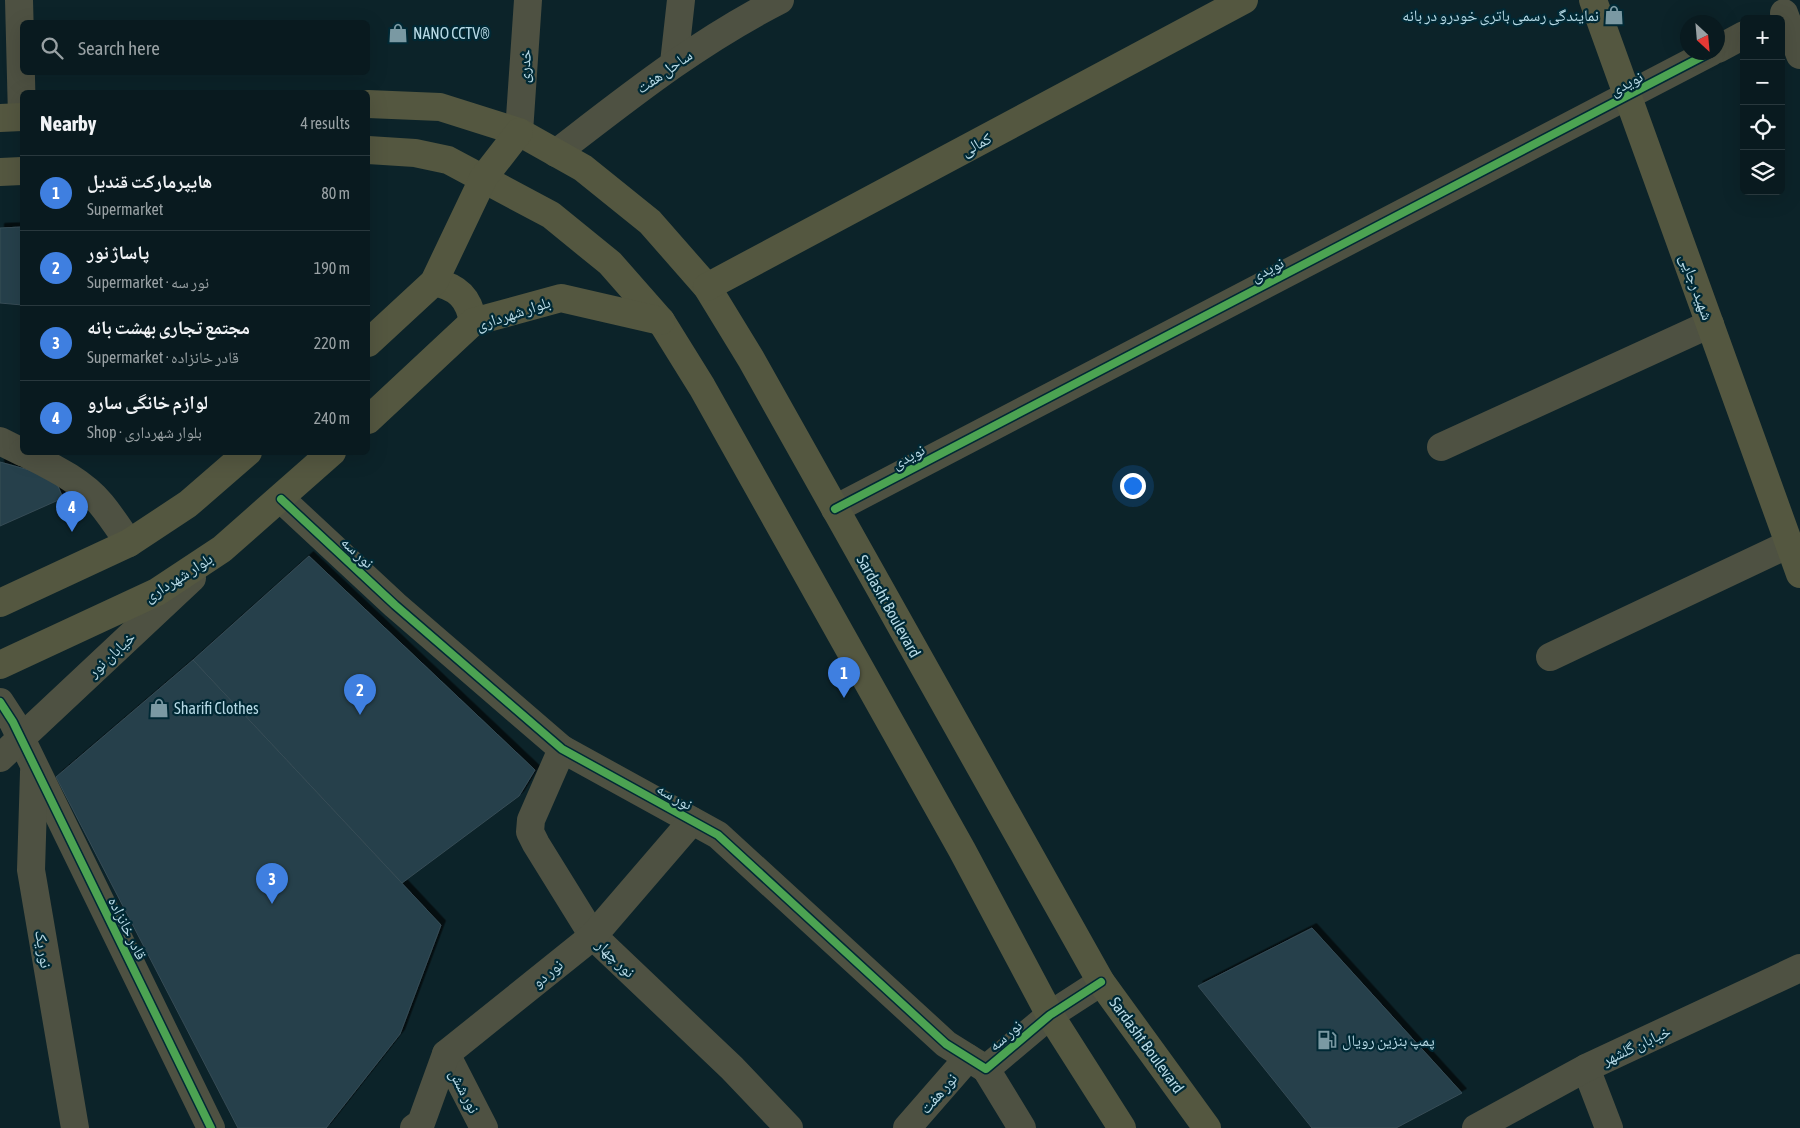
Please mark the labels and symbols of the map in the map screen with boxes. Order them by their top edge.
shop icon: نمایندگی رسمی باتری خودرو در بانه [1603,4,1625,26]
place label: نمایندگی رسمی باتری خودرو در بانه [1402,6,1599,26]
north arrow [1680,15,1725,60]
shop icon: NANO CCTV® [387,22,409,44]
place label: NANO CCTV® [413,24,490,42]
street label: ساحل هفت [633,45,696,98]
street label: خدری [514,48,536,84]
street label: نویدی [1606,67,1647,101]
street label: کمالی [958,128,995,161]
street label: شهید رجایی [1675,251,1717,323]
street label: نویدی [1247,253,1288,287]
street label: بلوار شهرداری [473,292,553,335]
street label: نویدی [888,440,929,474]
your location [1120,473,1146,499]
pin: 4 [56,491,88,532]
street label: نور سه [337,532,378,572]
street label: بلوار شهرداری [140,549,217,607]
street label: Sardasht Boulevard [853,552,925,660]
street label: خیابان نور [83,628,140,683]
pin: 1 [828,657,860,698]
pin: 2 [344,674,376,715]
shop icon: Sharifi Clothes [148,697,170,719]
place label: Sharifi Clothes [174,699,259,717]
street label: نور سه [654,779,696,814]
pin: 3 [256,863,288,904]
street label: قادر خانزاده [104,894,151,963]
street label: نور یک [31,929,56,969]
street label: نور چهار [592,935,639,981]
street label: نور دو [528,955,567,992]
street label: Sardasht Boulevard [1106,993,1188,1097]
street label: نور سه [985,1016,1026,1055]
street label: خیابان گلشهر [1598,1021,1674,1071]
fuel station icon: پمپ بنزین رویال [1316,1029,1338,1051]
place label: پمپ بنزین رویال [1342,1031,1435,1051]
street label: نور شش [445,1066,484,1117]
street label: نور هفت [916,1069,961,1118]

